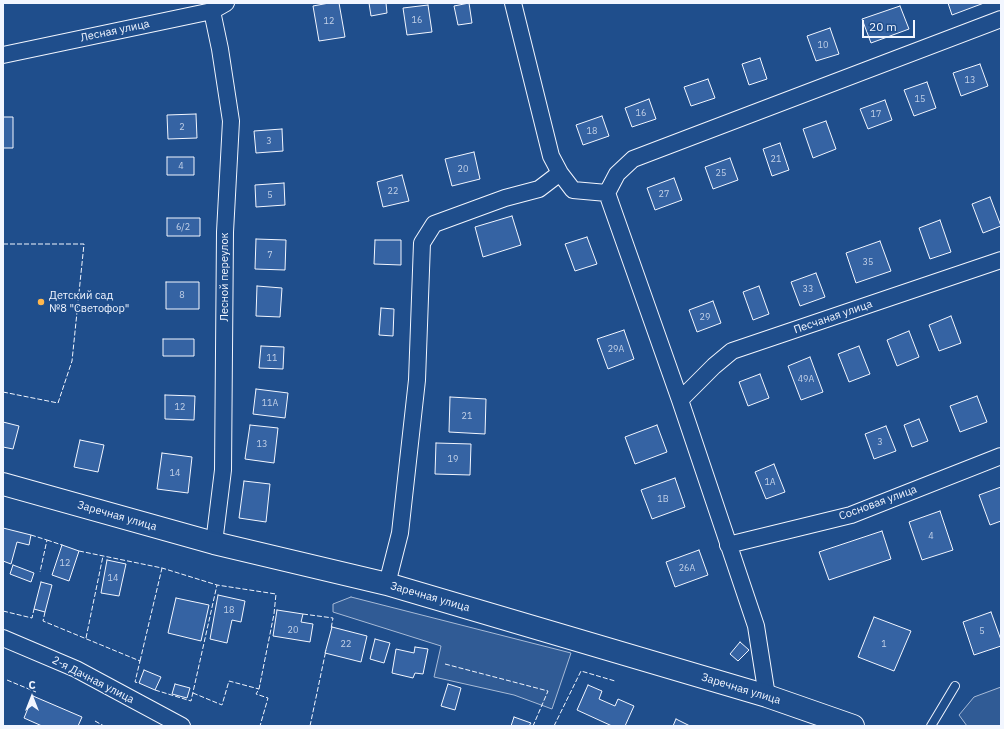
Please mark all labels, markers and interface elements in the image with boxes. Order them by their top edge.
scale bar [864,12,917,38]
house number: 16 [412,15,422,25]
house number: 12 [324,16,334,26]
street label: Лесная улица [79,17,151,45]
text: 20 m [869,19,897,34]
house number: 10 [818,40,828,50]
house number: 13 [965,75,975,85]
house number: 15 [915,94,925,104]
house number: 16 [636,108,646,118]
house number: 17 [871,109,881,119]
house number: 2 [179,122,185,132]
house number: 18 [587,126,597,136]
house number: 3 [266,136,272,146]
house number: 21 [771,154,781,164]
house number: 4 [178,161,184,171]
house number: 20 [458,164,468,174]
house number: 25 [716,168,726,178]
house number: 22 [388,186,398,196]
house number: 27 [659,189,669,199]
house number: 5 [267,190,273,200]
house number: 6/2 [176,222,190,232]
street label: Лесной переулок [218,232,232,322]
house number: 7 [267,250,273,260]
house number: 35 [863,257,873,267]
house number: 33 [803,284,813,294]
place label: Детский сад №8 "Светофор" [49,289,129,315]
house number: 8 [179,290,185,300]
marker: Детский сад №8 "Светофор" [36,297,46,307]
street label: Песчаная улица [792,297,874,337]
house number: 29 [700,312,710,322]
house number: 29А [608,344,624,354]
house number: 11 [267,353,277,363]
house number: 49А [798,374,814,384]
house number: 11А [262,398,278,408]
house number: 12 [175,402,185,412]
house number: 21 [462,411,472,421]
house number: 3 [877,437,883,447]
house number: 13 [257,439,267,449]
house number: 19 [448,454,458,464]
house number: 14 [170,468,180,478]
house number: 1А [764,477,776,487]
street label: Сосновая улица [837,483,919,523]
house number: 1В [657,494,669,504]
street label: Заречная улица [76,498,158,534]
house number: 4 [928,531,934,541]
house number: 12 [60,558,70,568]
house number: 26А [679,563,695,573]
house number: 14 [108,573,118,583]
street label: Заречная улица [389,579,471,615]
house number: 18 [224,605,234,615]
house number: 20 [288,625,298,635]
house number: 5 [979,626,985,636]
house number: 22 [341,639,351,649]
house number: 1 [881,639,887,649]
street label: 2-я Дачная улица [50,654,136,706]
street label: Заречная улица [700,671,782,707]
north arrow [12,677,52,717]
text: С [28,678,36,692]

